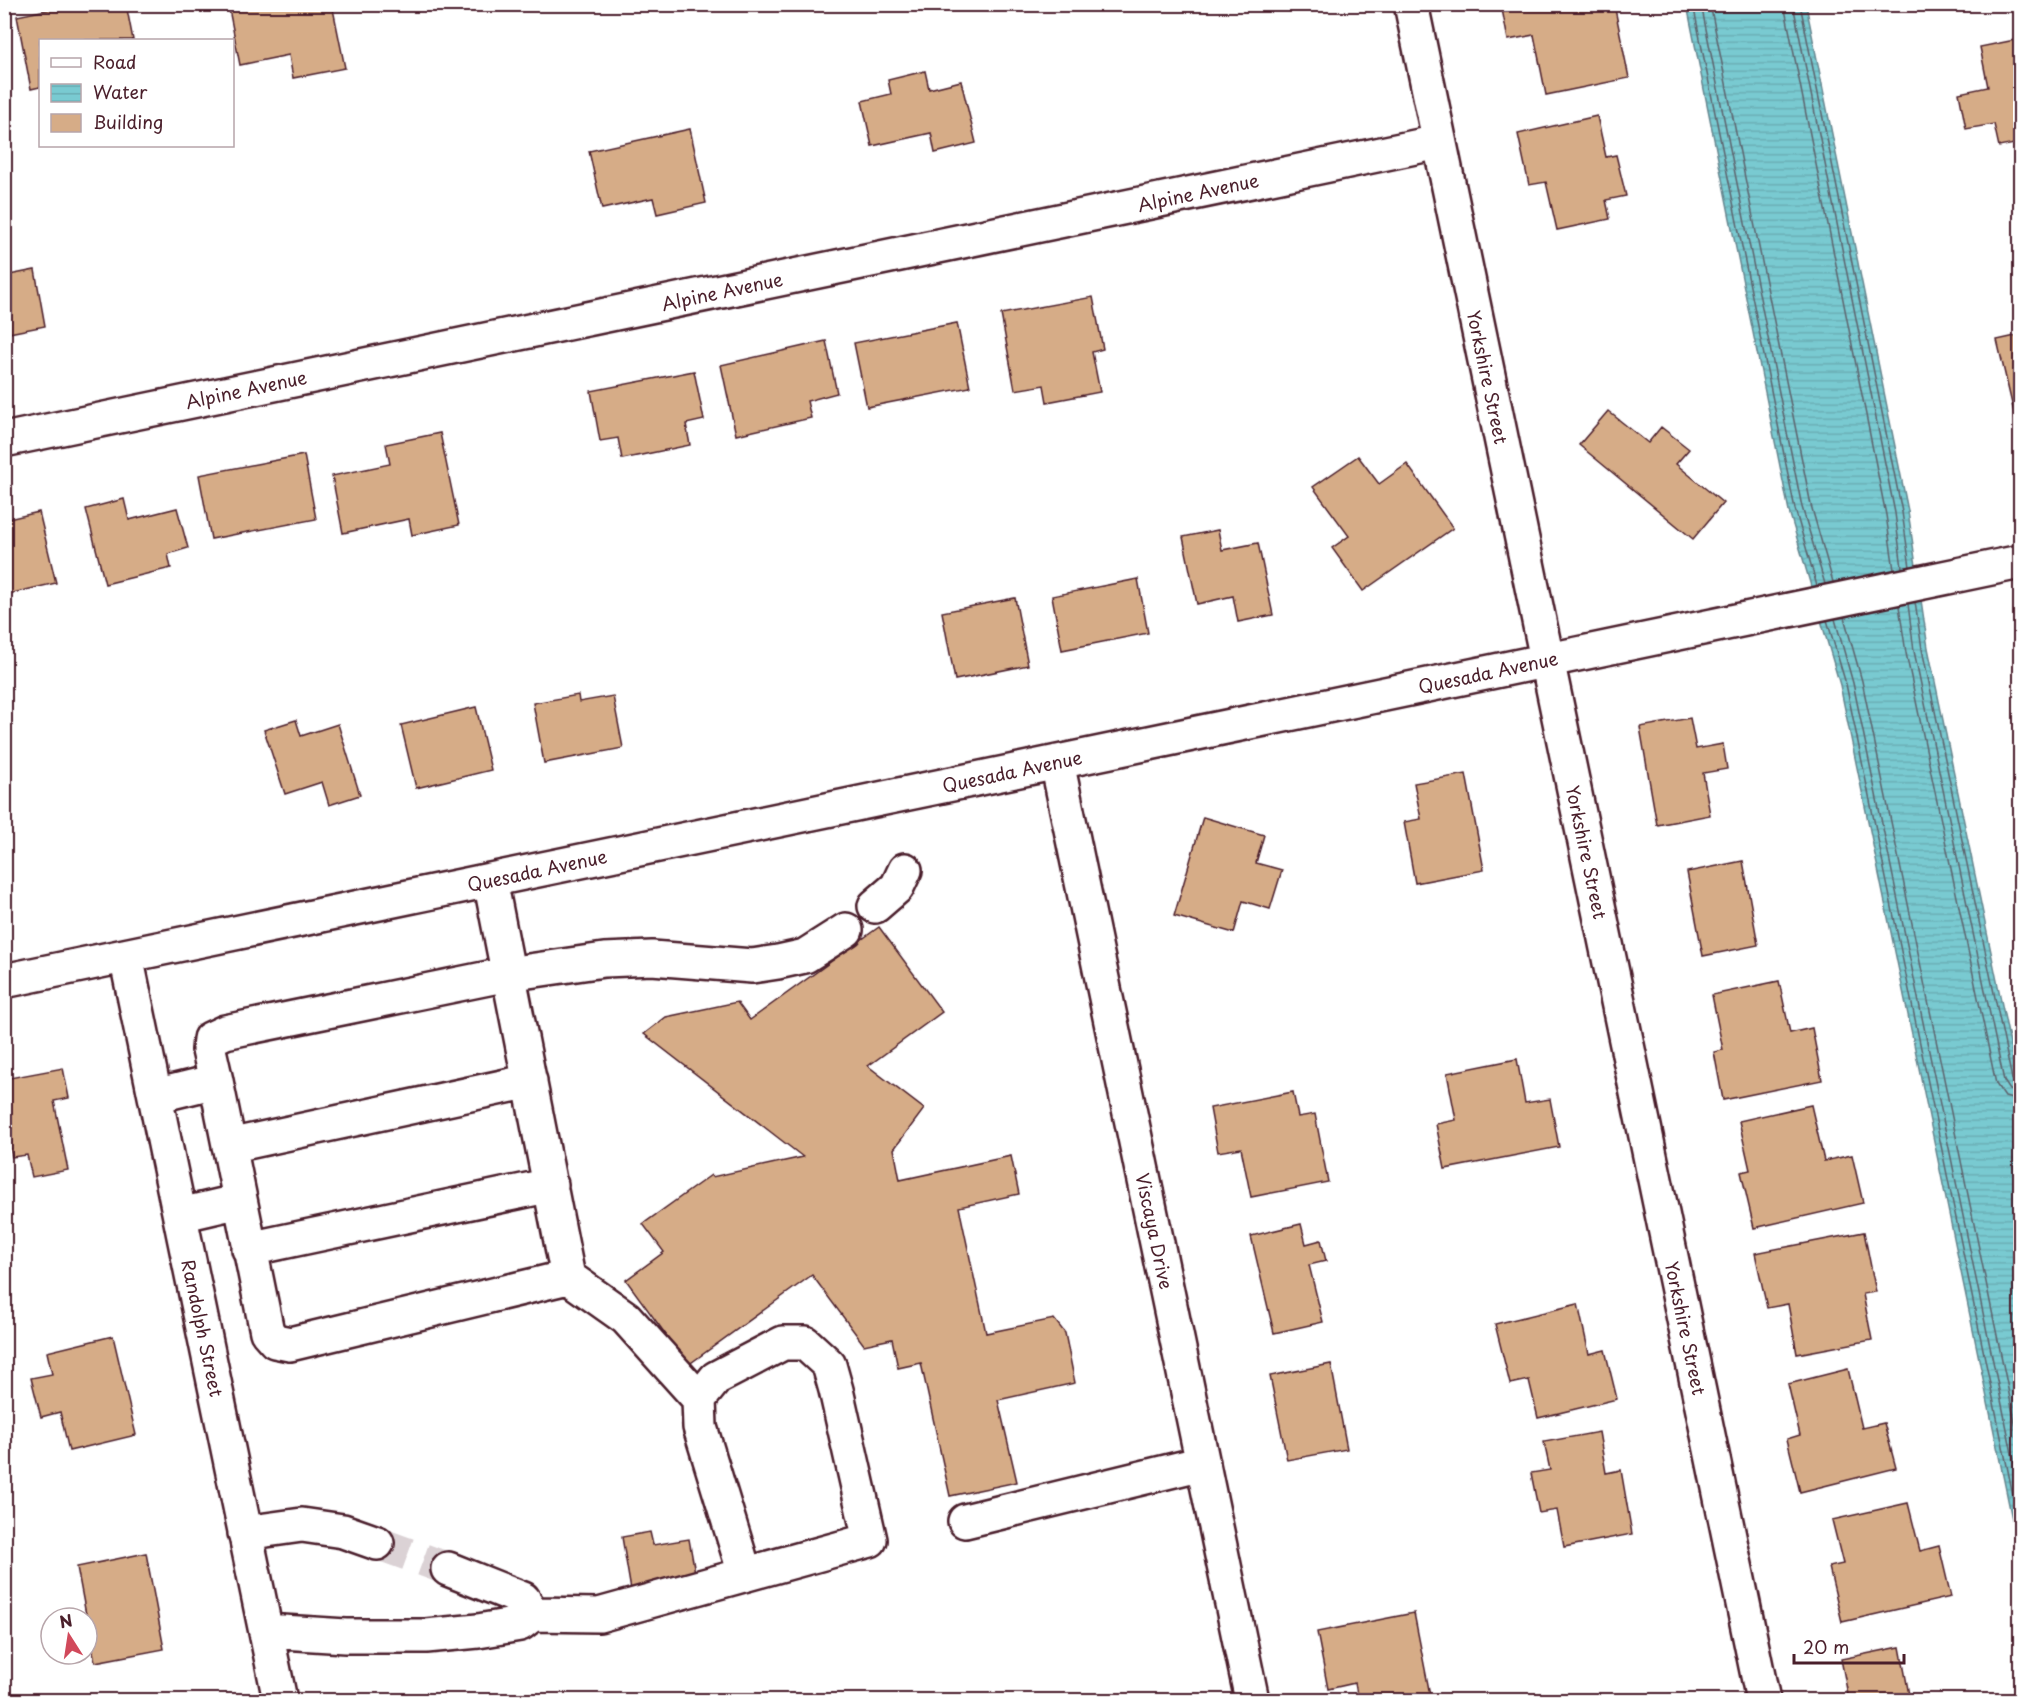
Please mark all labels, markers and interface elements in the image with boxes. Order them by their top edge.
legend [39,39,234,147]
text: Road [93,48,137,75]
text: Water [93,78,148,105]
text: Building [93,108,163,135]
street label: Alpine Avenue [1135,166,1261,218]
street label: Alpine Avenue [659,265,785,317]
street label: Yorkshire Street [1461,308,1515,446]
street label: Alpine Avenue [183,363,309,415]
street label: Quesada Avenue [1416,644,1560,700]
street label: Quesada Avenue [940,743,1084,799]
street label: Yorkshire Street [1560,783,1614,921]
street label: Quesada Avenue [465,842,609,898]
street label: Viscaya Drive [1130,1170,1180,1292]
street label: Randolph Street [175,1257,231,1399]
street label: Yorkshire Street [1659,1259,1713,1397]
north arrow [39,1606,99,1666]
text: N [57,1607,74,1633]
scale bar [1794,1627,1904,1665]
text: 20 m [1803,1633,1849,1660]

